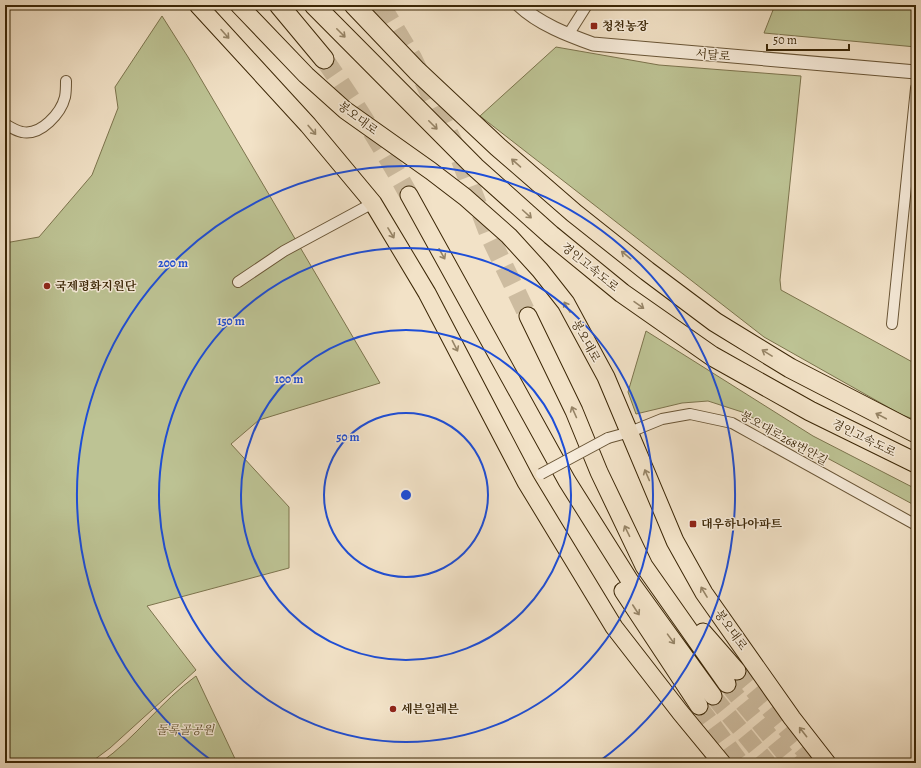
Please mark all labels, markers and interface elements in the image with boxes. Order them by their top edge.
place label: 청천농장 [602,18,649,34]
marker: 청천농장 [589,21,599,31]
scale bar [767,26,849,52]
one-way arrow [336,28,346,38]
one-way arrow [220,29,229,39]
text: 50 m [773,32,797,48]
street label: 서달로 [695,46,731,65]
street label: 봉오대로 [335,98,382,139]
one-way arrow [428,120,438,130]
one-way arrow [308,125,317,135]
one-way arrow [511,158,521,167]
one-way arrow [522,209,532,219]
one-way arrow [387,227,395,238]
street label: 경인고속도로 [558,239,622,295]
one-way arrow [438,248,446,260]
one-way arrow [621,251,632,259]
text: 200 m [158,255,188,271]
place label: 국제평화지원단 [55,278,137,294]
marker: 국제평화지원단 [42,281,52,291]
one-way arrow [563,301,571,313]
one-way arrow [633,301,644,309]
text: 150 m [217,313,245,329]
street label: 봉오대로 [568,317,604,366]
one-way arrow [452,340,459,352]
one-way arrow [761,349,773,357]
text: 100 m [275,371,303,387]
one-way arrow [570,406,577,418]
street label: 봉오대로268번안길 [737,407,831,469]
one-way arrow [875,412,887,419]
street label: 경인고속도로 [829,416,899,461]
text: 50 m [336,429,360,445]
one-way arrow [643,469,651,481]
centre of rings [399,488,413,502]
place label: 대우하나아파트 [701,516,783,532]
marker: 대우하나아파트 [688,519,698,529]
one-way arrow [623,525,630,537]
one-way arrow [700,587,708,598]
one-way arrow [631,604,640,615]
street label: 봉오대로 [711,607,751,654]
one-way arrow [667,633,675,644]
place label: 세븐일레븐 [401,701,459,717]
marker: 세븐일레븐 [388,704,398,714]
park label: 돌록골공원 [156,722,215,738]
one-way arrow [799,727,807,738]

